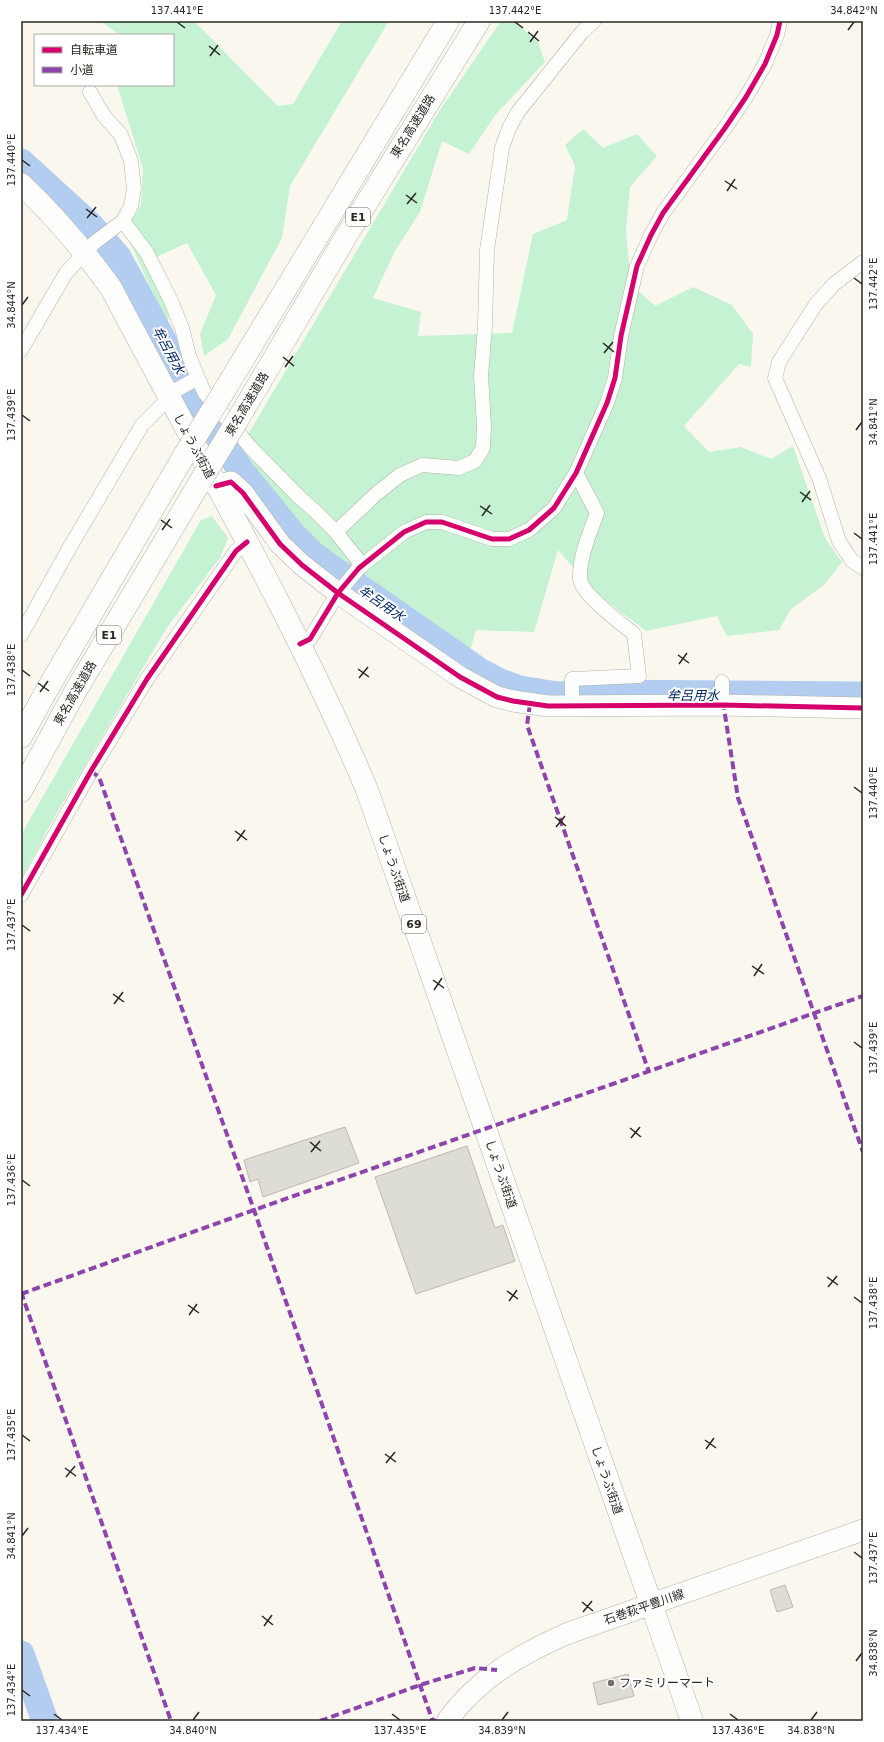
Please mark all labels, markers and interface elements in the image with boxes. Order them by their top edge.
text: 137.441°E [151,5,203,16]
text: 137.442°E [489,5,541,16]
text: 34.842°N [830,5,878,16]
legend [34,34,174,86]
text: 自転車道 [70,43,118,57]
text: 小道 [70,63,94,77]
street label: 東名高速道路 [388,92,438,160]
text: 137.440°E [6,134,17,186]
road number: E1 [346,208,370,226]
text: 137.442°E [868,258,879,310]
text: 34.844°N [6,281,17,329]
water label: 牟呂用水 [150,324,188,378]
street label: 東名高速道路 [222,370,272,438]
text: 137.439°E [6,389,17,441]
text: 34.841°N [868,398,879,446]
street label: しょうぶ街道 [171,411,217,481]
text: 137.441°E [868,513,879,565]
water label: 牟呂用水 [356,582,409,626]
road number: E1 [97,626,121,644]
text: 137.438°E [6,644,17,696]
street label: 東名高速道路 [51,658,99,728]
water label: 牟呂用水 [667,688,721,703]
text: 137.440°E [868,767,879,819]
street label: しょうぶ街道 [376,832,412,904]
text: 137.437°E [6,899,17,951]
road number: 69 [402,915,426,933]
text: 137.439°E [868,1022,879,1074]
street label: しょうぶ街道 [483,1138,519,1210]
text: 137.436°E [6,1154,17,1206]
text: 137.438°E [868,1277,879,1329]
text: 137.435°E [6,1409,17,1461]
street label: しょうぶ街道 [589,1444,625,1516]
text: 34.841°N [6,1512,17,1560]
text: 137.437°E [868,1532,879,1584]
street label: 石巻萩平豊川線 [602,1587,686,1627]
text: 34.838°N [868,1629,879,1677]
text: 137.434°E [6,1664,17,1716]
place label: ファミリーマート [619,1676,715,1690]
marker: ファミリーマート [606,1678,616,1688]
text: 137.434°E [36,1725,88,1736]
text: 34.840°N [169,1725,217,1736]
text: 137.435°E [374,1725,426,1736]
text: 34.839°N [478,1725,526,1736]
text: 137.436°E [712,1725,764,1736]
text: 34.838°N [787,1725,835,1736]

